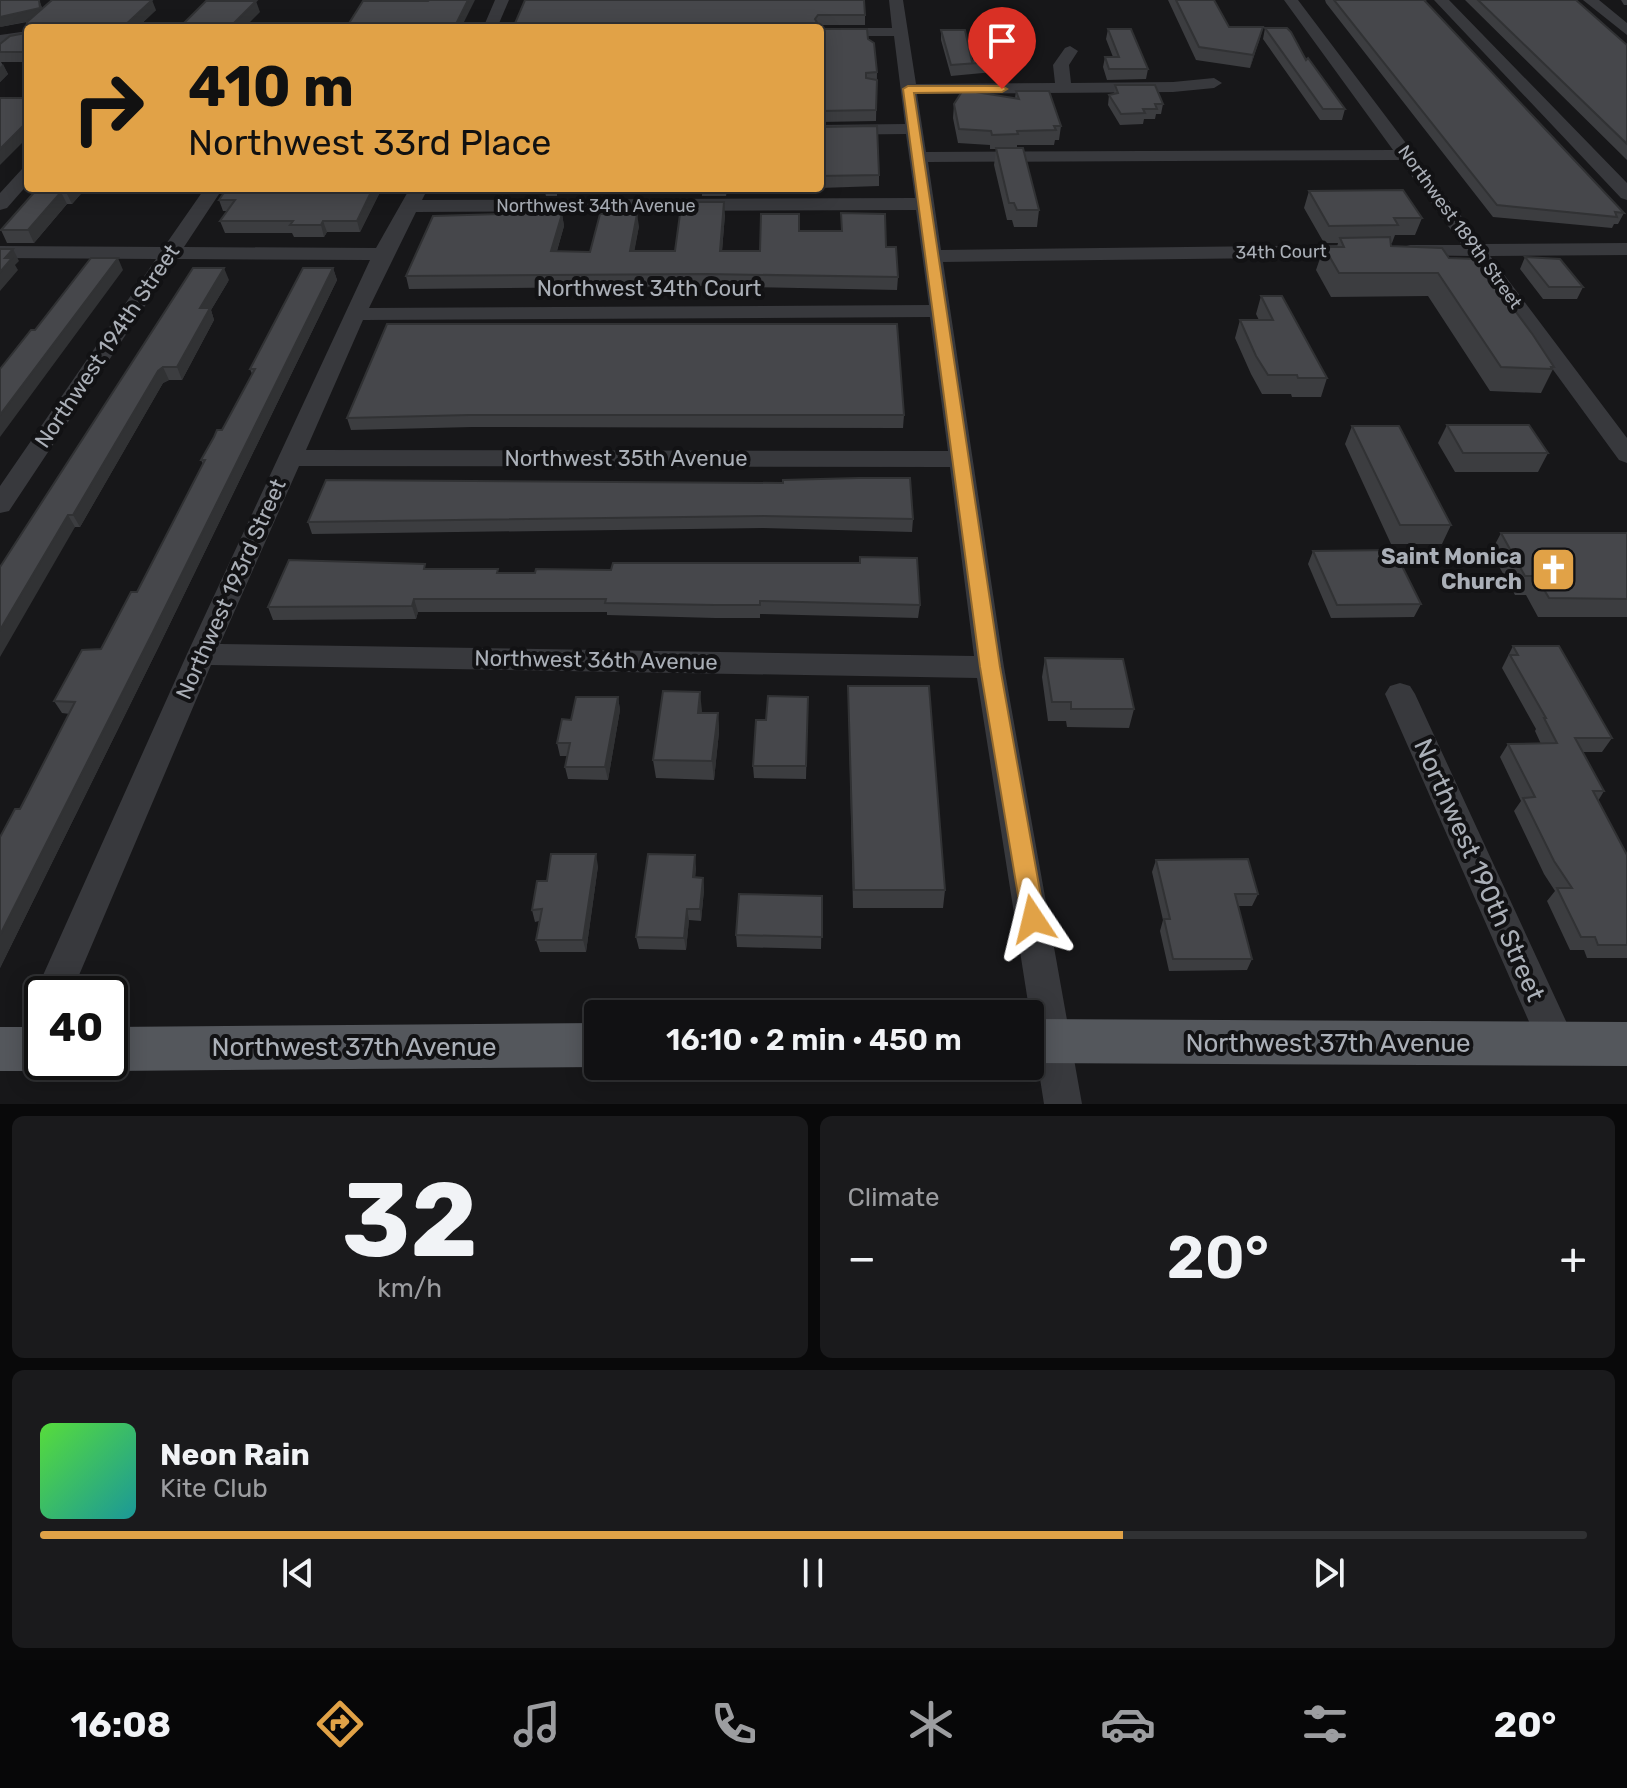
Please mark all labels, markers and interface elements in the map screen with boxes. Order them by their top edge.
pin [968,7,1036,89]
icon: arrive [980,19,1024,63]
text: 410 m [188,54,354,120]
icon: right [56,56,160,160]
text: Northwest 33rd Place [188,121,551,164]
street label: Northwest 189th Street [1393,141,1527,313]
street label: Northwest 34th Avenue [496,195,696,217]
street label: Northwest 194th Street [29,239,185,453]
street label: 34th Court [1235,240,1327,264]
street label: Northwest 34th Court [537,275,762,302]
street label: Northwest 35th Avenue [504,445,748,472]
street label: Northwest 193rd Street [170,474,292,703]
place label: Saint Monica Church [1381,543,1522,595]
church icon: Saint Monica Church [1529,545,1577,593]
street label: Northwest 36th Avenue [474,644,718,676]
street label: Northwest 190th Street [1407,734,1551,1006]
position arrow [991,877,1075,961]
speed limit sign: 40 [24,976,128,1080]
text: 16:10 · 2 min · 450 m [666,1022,962,1058]
street label: Northwest 37th Avenue [1185,1028,1471,1059]
street label: Northwest 37th Avenue [211,1032,497,1063]
text: 32 [342,1159,478,1282]
text: Climate [848,1182,940,1213]
text: 20° [1167,1222,1269,1293]
text: − [848,1232,876,1284]
text: + [1560,1232,1587,1284]
text: km/h [377,1273,442,1304]
text: Neon Rain [160,1437,310,1473]
text: Kite Club [160,1473,268,1504]
icon: previous [276,1551,320,1595]
icon: pause [791,1551,835,1595]
icon: next [1307,1551,1351,1595]
icon: directions [312,1696,368,1752]
icon: music [509,1696,565,1752]
icon: phone [706,1696,762,1752]
icon: climate [903,1696,959,1752]
icon: car [1100,1696,1156,1752]
icon: filters [1297,1696,1353,1752]
text: 16:08 [70,1703,171,1746]
text: 20° [1494,1703,1556,1746]

